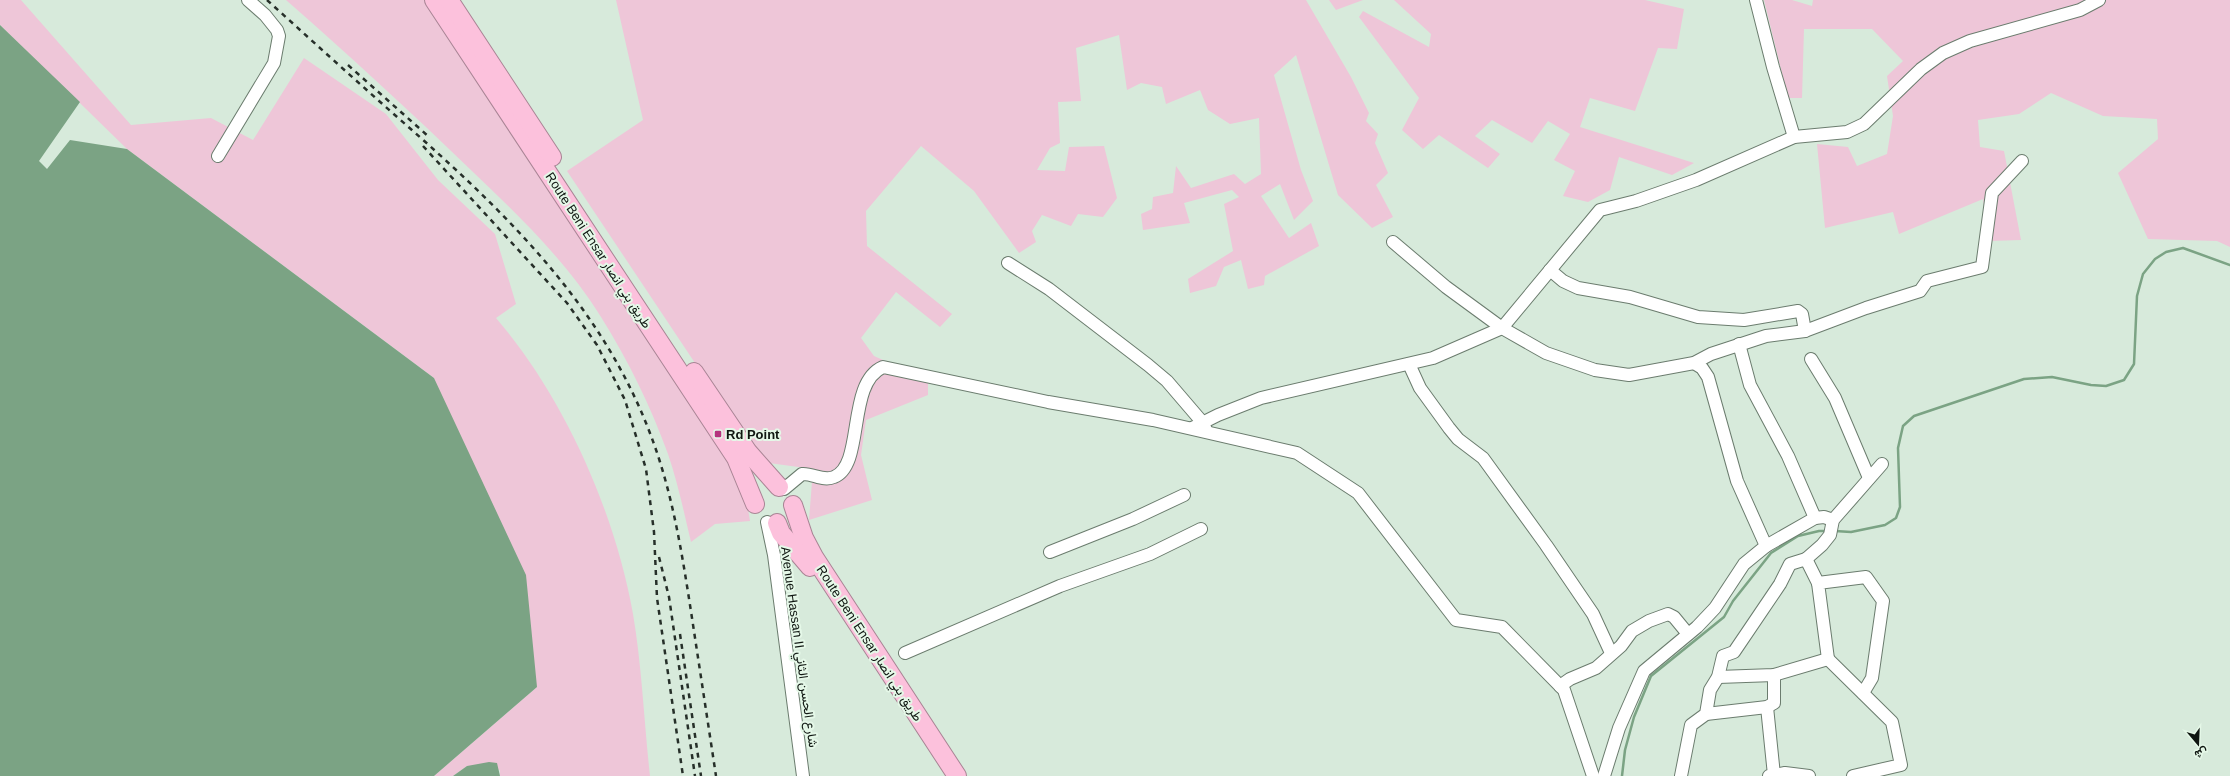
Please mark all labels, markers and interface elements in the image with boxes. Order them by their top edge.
street label: Route Beni Ensar طريق بني انصار [540,170,655,333]
place label: Rd Point [726,427,780,442]
marker: Rd Point [713,429,723,439]
street label: Avenue Hassan II شارع الحسن الثاني [775,546,821,749]
street label: Route Beni Ensar طريق بني انصار [811,563,926,726]
north arrow [2178,724,2218,764]
text: ش [2193,745,2209,761]

